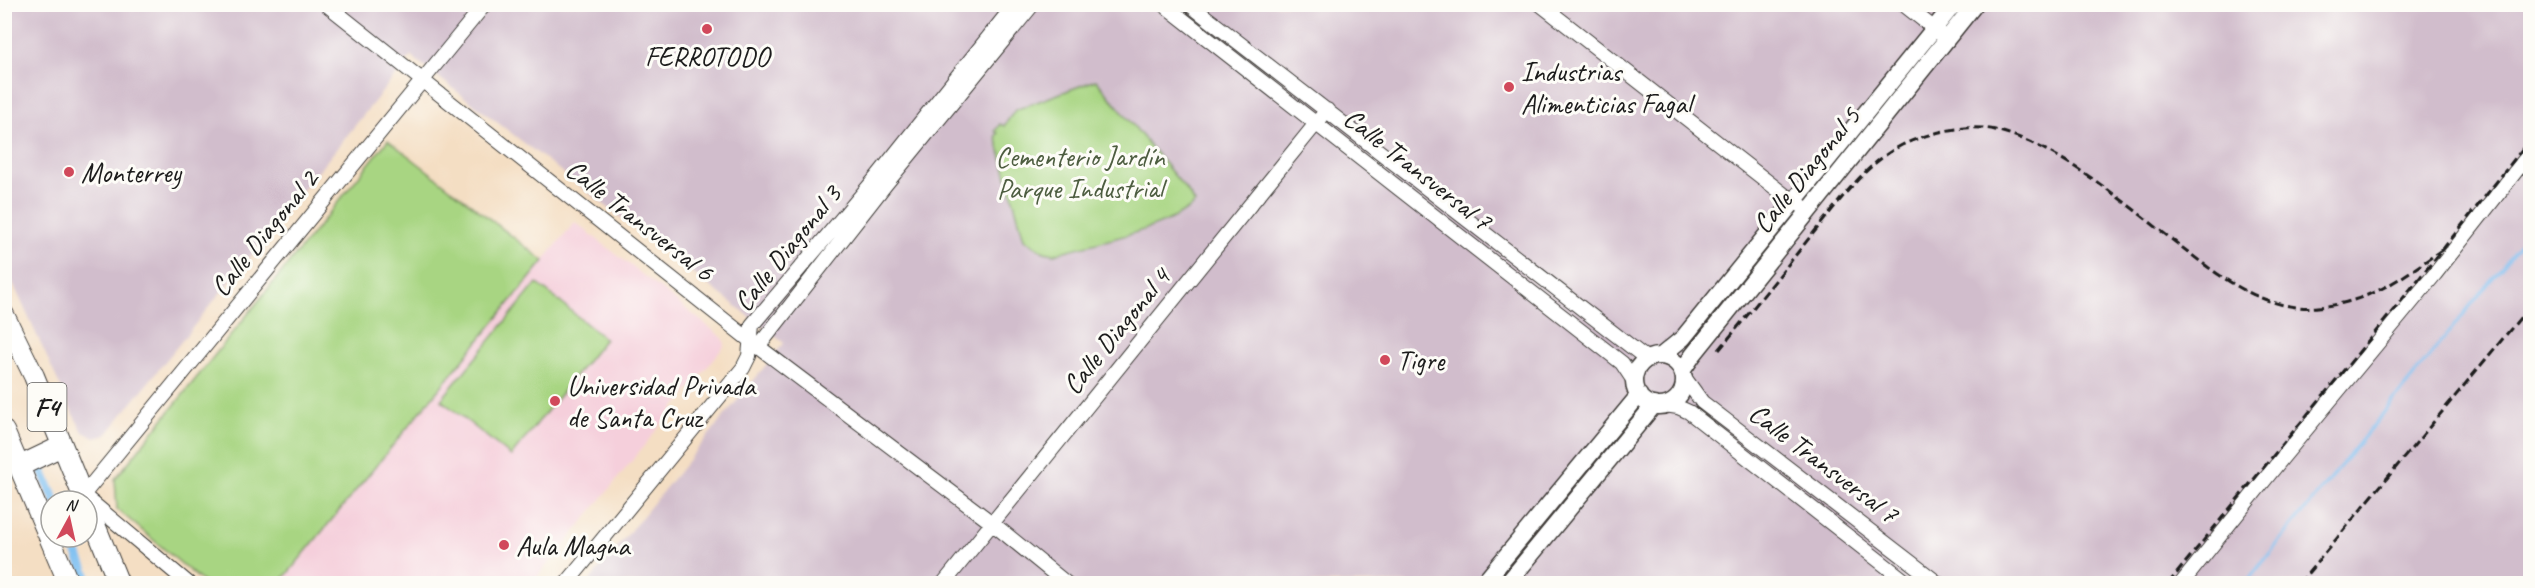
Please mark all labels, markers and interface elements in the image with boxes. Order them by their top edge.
marker: FERROTODO [700,22,714,36]
place label: FERROTODO [645,39,772,74]
place label: Industrias Alimenticias Fagal [1521,54,1697,121]
marker: Industrias Alimenticias Fagal [1502,80,1516,94]
street label: Calle Diagonal 5 [1744,99,1868,240]
street label: Calle Transversal 7 [1337,100,1500,239]
park label: Cementerio Jardín Parque Industrial [995,139,1168,206]
street label: Calle Transversal 6 [559,151,722,290]
place label: Monterrey [81,155,183,190]
street label: Calle Diagonal 2 [202,161,327,303]
marker: Monterrey [62,165,76,179]
street label: Calle Diagonal 3 [725,176,850,318]
street label: Calle Diagonal 4 [1054,259,1179,401]
place label: Tigre [1397,343,1446,378]
marker: Tigre [1378,353,1392,367]
place label: Universidad Privada de Santa Cruz [567,368,757,435]
road number: F4 [28,383,66,431]
marker: Universidad Privada de Santa Cruz [548,394,562,408]
street label: Calle Transversal 7 [1742,395,1907,532]
north arrow [39,489,99,549]
text: N [65,495,80,516]
place label: Aula Magna [516,528,631,563]
marker: Aula Magna [497,538,511,552]

